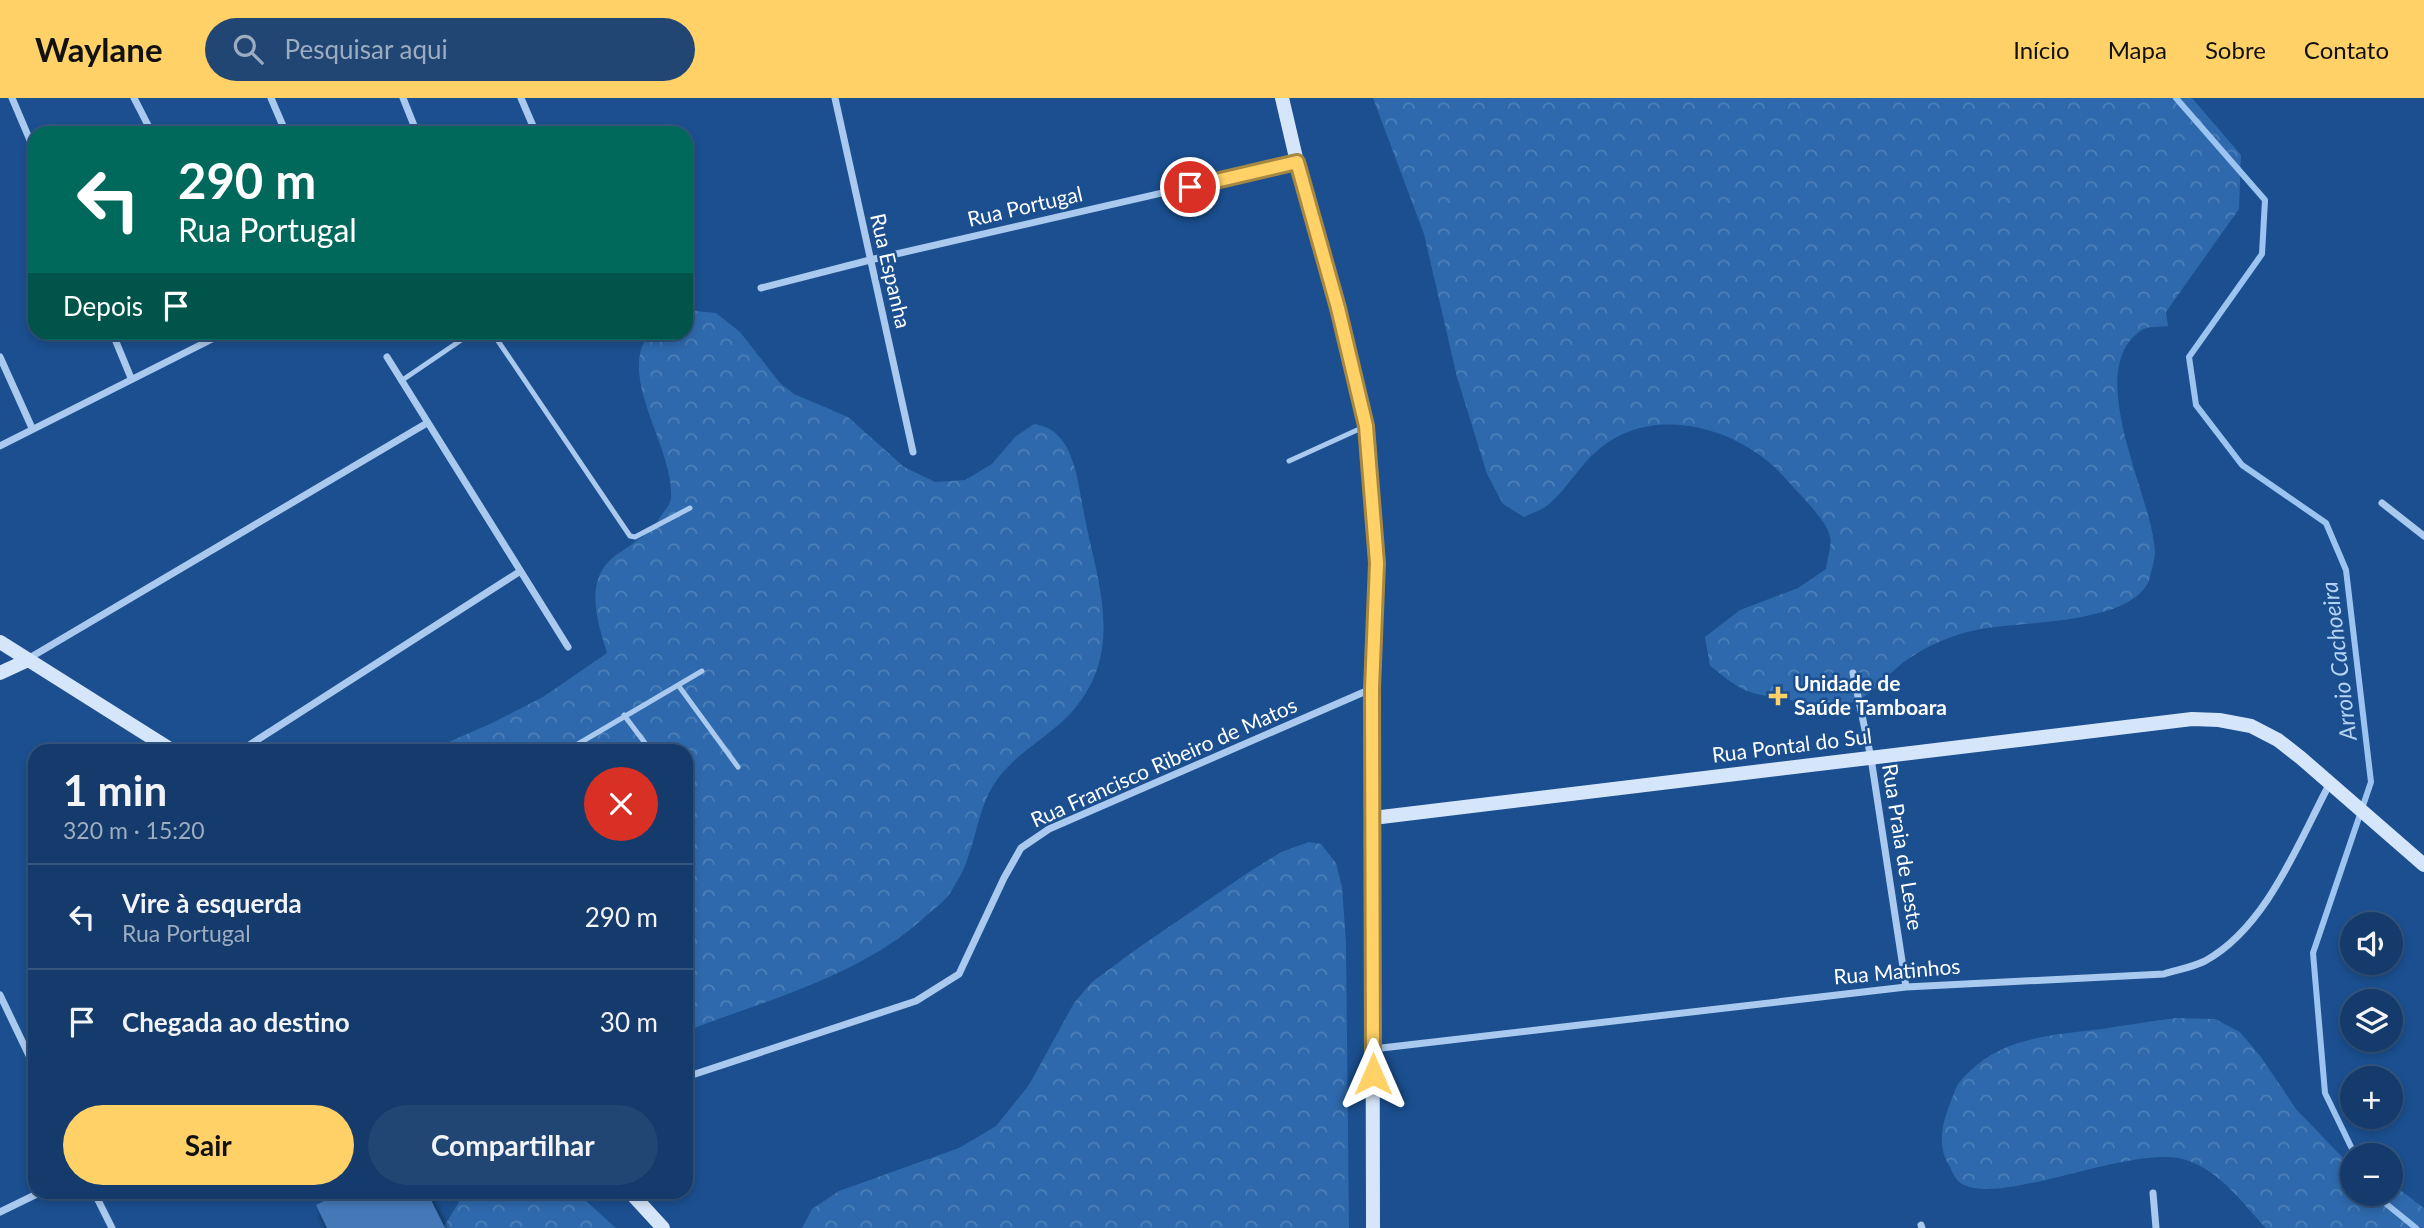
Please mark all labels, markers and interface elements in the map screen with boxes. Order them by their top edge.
search box [205,18,695,81]
text: Waylane [35,29,163,69]
icon: search [229,30,267,68]
text: Pesquisar aqui [285,33,448,65]
text: Início [2013,35,2070,64]
text: Mapa [2108,35,2167,64]
text: Sobre [2205,35,2266,64]
text: Contato [2304,35,2389,64]
text: 290 m [178,151,316,209]
icon: left [63,154,154,245]
pin [1160,157,1220,217]
icon: arrive [1171,168,1209,206]
street label: Rua Portugal [965,180,1085,231]
text: Rua Portugal [178,210,357,249]
street label: Rua Espanha [866,211,917,331]
icon: arrive [157,287,195,325]
text: Depois [63,290,143,322]
water label: Arroio Cachoeira [2314,580,2362,743]
place label: Unidade de Saúde Tamboara [1794,670,1947,719]
marker: Unidade de Saúde Tamboara [1768,686,1788,706]
street label: Rua Francisco Ribeiro de Matos [1026,691,1300,832]
street label: Rua Pontal do Sul [1710,722,1873,767]
street label: Rua Praia de Leste [1878,762,1929,932]
text: 1 min [63,765,167,815]
button: close [584,767,658,841]
text: 320 m · 15:20 [63,816,205,844]
text: Vire à esquerda [122,887,302,919]
icon: left [63,898,101,936]
text: 290 m [585,901,658,933]
map controls [2340,912,2403,1206]
button: sound [2340,912,2403,975]
text: Rua Portugal [122,919,251,947]
street label: Rua Matinhos [1832,953,1961,988]
button: layers [2340,989,2403,1052]
icon: arrive [63,1003,101,1041]
text: Chegada ao destino [122,1006,350,1038]
text: 30 m [600,1006,658,1038]
position arrow [1336,1037,1410,1111]
button: + [2340,1066,2403,1129]
button: Sair [63,1105,354,1185]
button: Compartilhar [368,1105,658,1185]
button: − [2340,1143,2403,1206]

